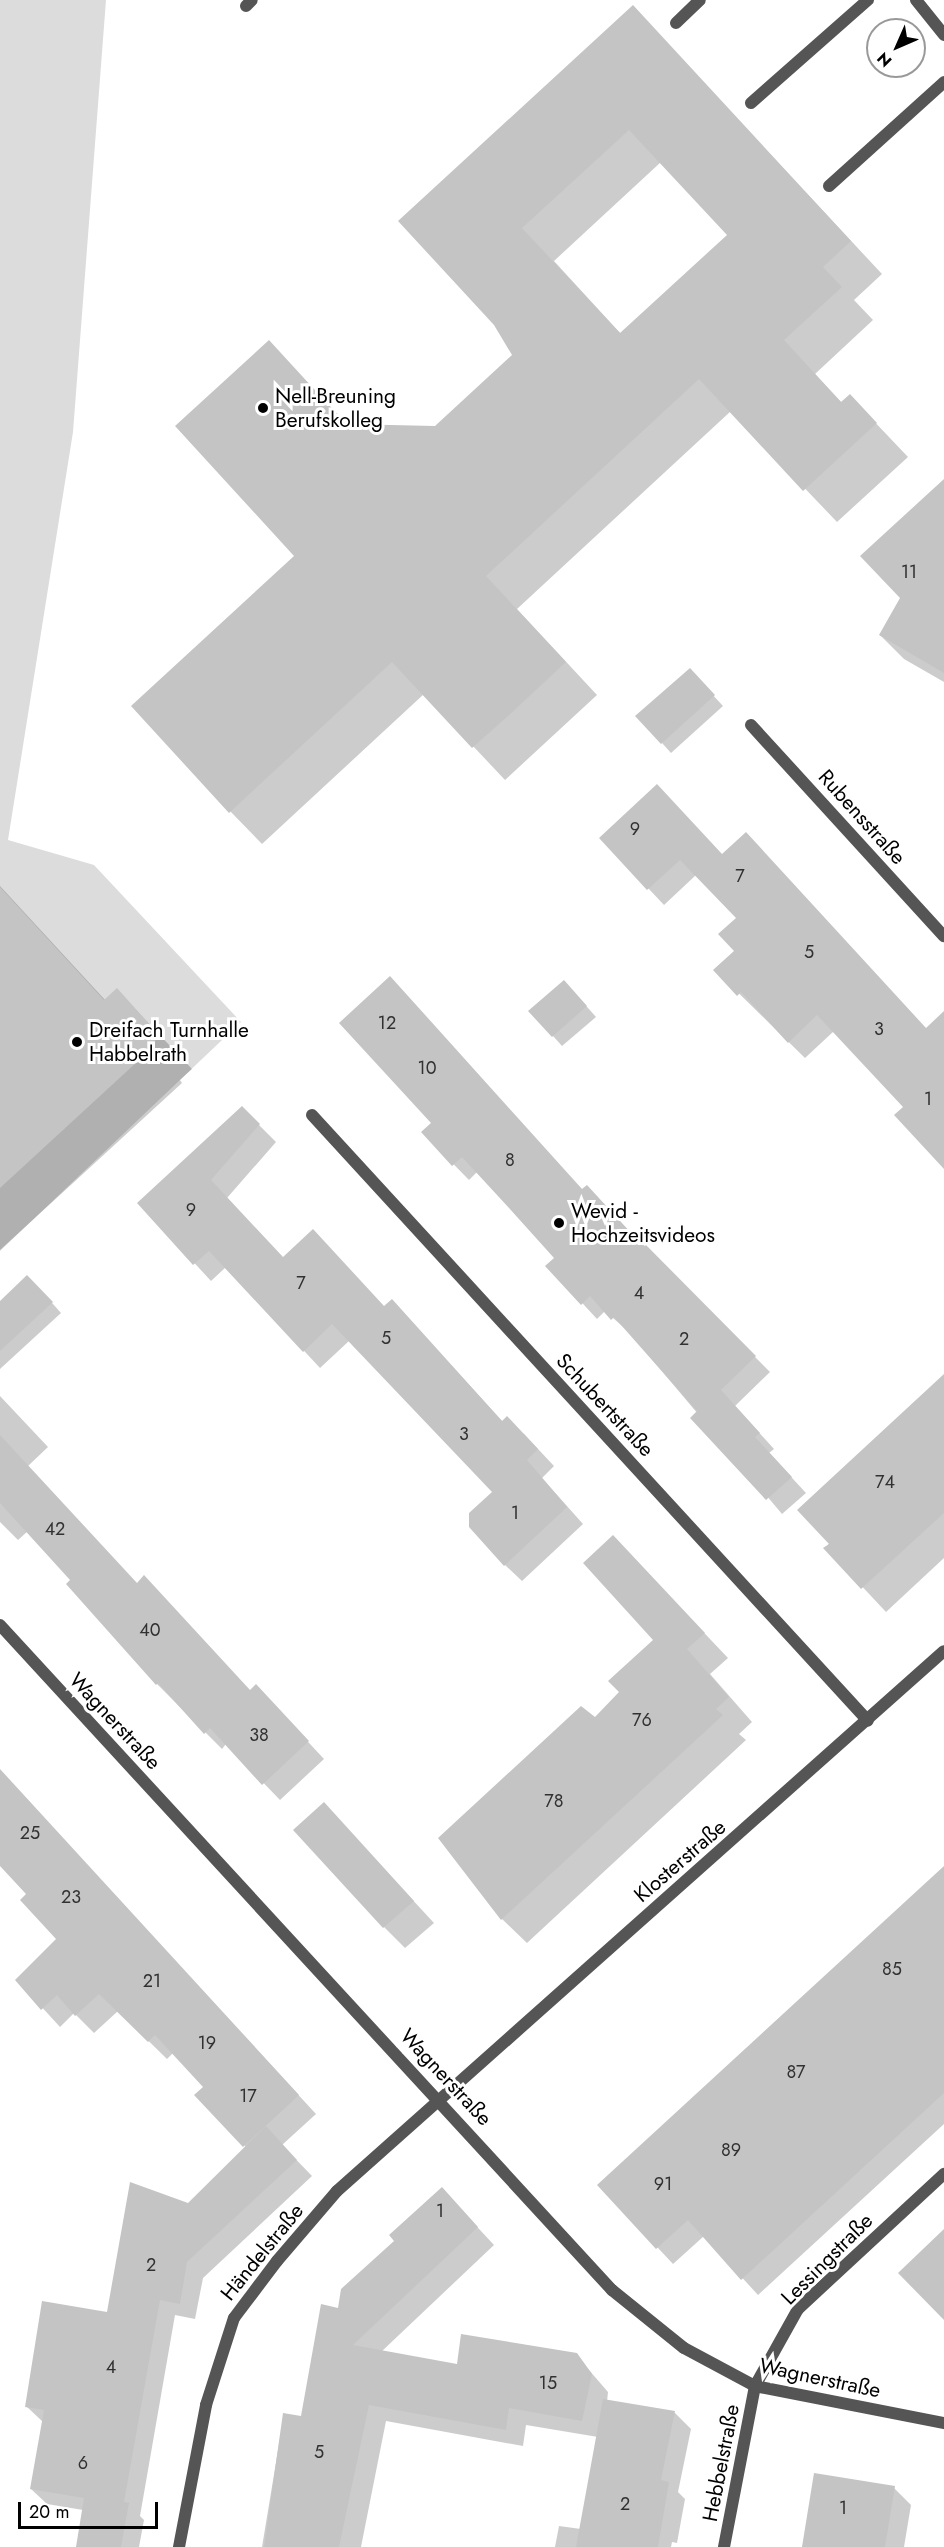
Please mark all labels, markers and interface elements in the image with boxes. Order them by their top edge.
north arrow [866,18,926,78]
text: N [872,47,897,72]
place label: Nell-Breuning Berufskolleg [275,383,396,433]
marker: Nell-Breuning Berufskolleg [256,401,270,415]
house number: 11 [901,561,917,583]
street label: Rubensstraße [813,765,911,869]
house number: 9 [630,818,640,840]
house number: 7 [735,865,745,887]
house number: 5 [804,941,814,963]
house number: 12 [378,1012,396,1034]
place label: Dreifach Turnhalle Habbelrath [89,1017,249,1067]
house number: 3 [874,1018,884,1040]
marker: Dreifach Turnhalle Habbelrath [70,1035,84,1049]
house number: 10 [418,1057,436,1079]
house number: 1 [924,1088,932,1110]
house number: 8 [505,1149,515,1171]
place label: Wevid - Hochzeitsvideos [571,1198,715,1248]
house number: 9 [186,1199,196,1221]
marker: Wevid - Hochzeitsvideos [552,1216,566,1230]
house number: 7 [296,1272,306,1294]
house number: 4 [634,1282,644,1304]
house number: 5 [381,1327,391,1349]
house number: 2 [679,1328,689,1350]
street label: Schubertstraße [551,1348,659,1462]
house number: 3 [459,1423,469,1445]
house number: 74 [875,1471,895,1493]
house number: 1 [511,1502,519,1524]
house number: 42 [45,1518,65,1540]
house number: 40 [139,1619,161,1641]
street label: Wagnerstraße [64,1667,166,1775]
house number: 76 [632,1709,652,1731]
house number: 38 [249,1724,269,1746]
house number: 78 [544,1790,564,1812]
street label: Klosterstraße [629,1814,731,1908]
house number: 25 [20,1822,40,1844]
house number: 23 [61,1886,81,1908]
house number: 85 [882,1958,902,1980]
house number: 21 [143,1970,161,1992]
street label: Wagnerstraße [395,2023,497,2131]
house number: 19 [198,2032,216,2054]
house number: 87 [786,2061,806,2083]
house number: 17 [239,2085,257,2107]
house number: 89 [721,2139,741,2161]
house number: 91 [654,2173,672,2195]
street label: Händelstraße [215,2198,309,2306]
house number: 1 [436,2200,444,2222]
street label: Lessingstraße [776,2208,878,2310]
house number: 2 [146,2254,156,2276]
street label: Wagnerstraße [757,2353,883,2403]
house number: 4 [106,2356,116,2378]
house number: 15 [539,2372,557,2394]
street label: Hebbelstraße [697,2402,745,2524]
house number: 5 [314,2441,324,2463]
house number: 6 [78,2452,88,2474]
scale bar [21,2490,160,2528]
house number: 2 [620,2493,630,2515]
house number: 1 [839,2497,847,2519]
text: 20 m [29,2499,69,2525]

